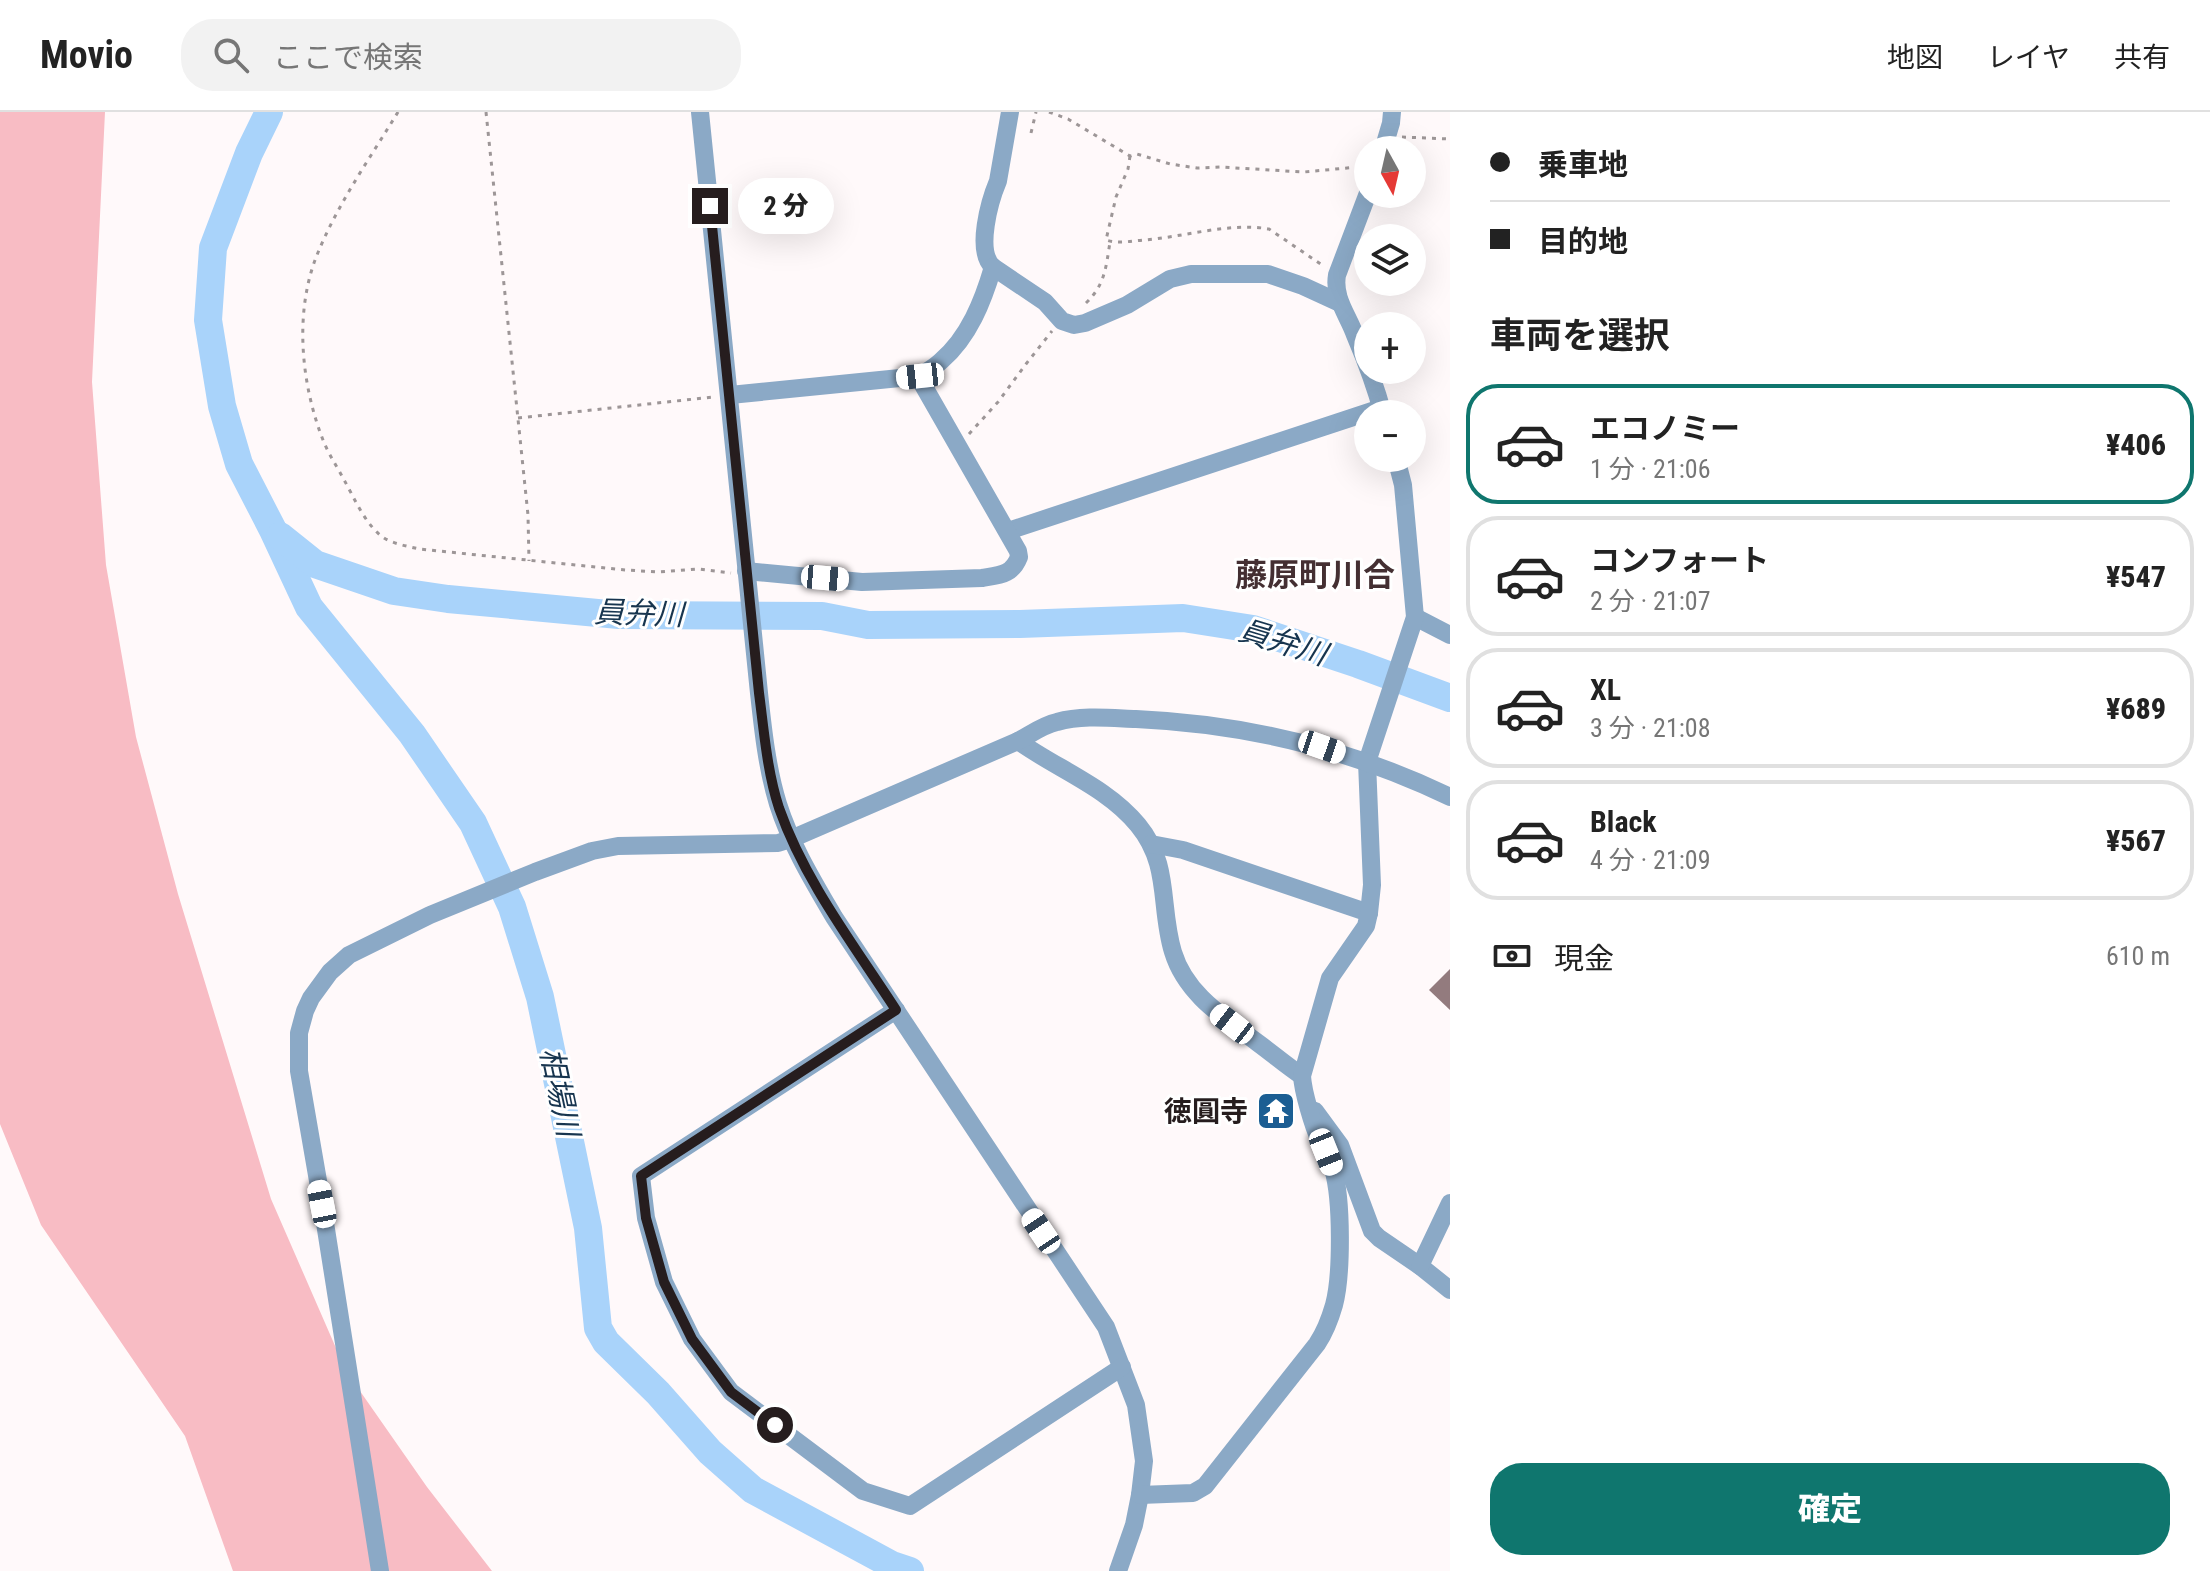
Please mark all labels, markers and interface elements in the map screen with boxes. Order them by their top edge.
search box [181,19,741,91]
text: Movio [40,33,133,77]
icon: search [209,33,253,77]
text: ここで検索 [273,40,423,75]
text: 地図 [1887,41,1943,74]
text: レイヤ [1987,41,2070,74]
text: 共有 [2114,41,2170,74]
north arrow [1354,136,1426,208]
map controls [1354,136,1426,472]
text: 乗車地 [1538,147,1628,182]
callout: 2 分 [738,178,834,234]
route end [692,188,728,224]
text: 2 分 [763,191,809,221]
button: layers [1354,224,1426,296]
text: 目的地 [1538,224,1628,259]
button: + [1354,312,1426,384]
text: 車両を選択 [1490,315,1670,357]
car [895,362,945,390]
button: − [1354,400,1426,472]
icon: car [1494,408,1566,480]
text: エコノミー [1590,411,1740,446]
text: ¥406 [2106,427,2166,462]
text: 1 分 · 21:06 [1590,454,1710,484]
icon: car [1494,540,1566,612]
text: コンフォート [1590,543,1769,578]
district label: 藤原町川合 [1235,556,1395,594]
text: ¥547 [2106,559,2166,594]
car [800,564,850,592]
text: 2 分 · 21:07 [1590,586,1710,616]
water label: 員弁川 [593,594,688,632]
water label: 員弁川 [1235,612,1334,673]
icon: car [1494,672,1566,744]
text: XL [1590,672,1621,707]
text: ¥689 [2106,691,2166,726]
text: 3 分 · 21:08 [1590,713,1710,743]
car [1295,728,1349,766]
icon: car [1494,804,1566,876]
text: Black [1590,804,1657,839]
text: ¥567 [2106,823,2166,858]
text: 4 分 · 21:09 [1590,845,1710,875]
icon: cash [1490,934,1534,978]
text: 現金 [1554,941,1614,976]
text: 610 m [2106,941,2170,971]
car [1206,1000,1258,1048]
water label: 相場川 [534,1044,587,1143]
temple icon: 徳圓寺 [1255,1090,1297,1132]
place label: 徳圓寺 [1164,1095,1248,1128]
car [1306,1125,1346,1179]
car [306,1178,338,1230]
car [1018,1204,1064,1258]
route start [757,1407,793,1443]
button: 確定 [1490,1463,2170,1555]

